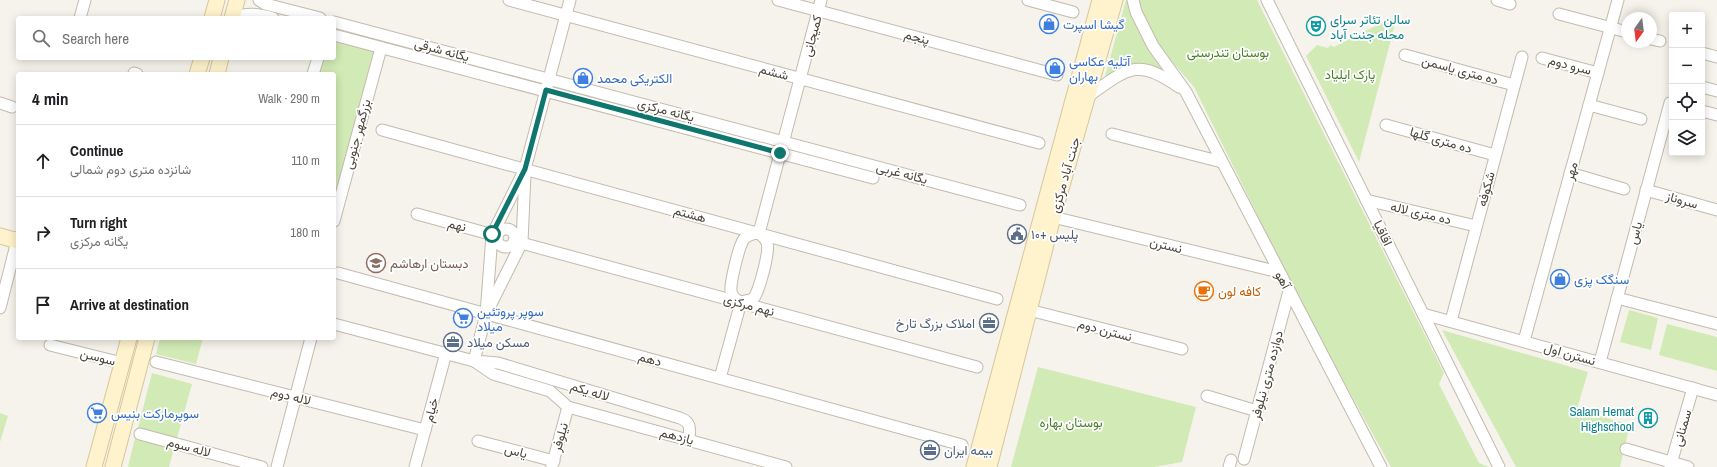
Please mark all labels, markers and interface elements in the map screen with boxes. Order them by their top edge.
place label: سالن تئاتر سرای محله جنت آباد [1330,11,1410,43]
north arrow [1621,12,1657,48]
map controls [1669,12,1705,156]
button: + [1669,12,1705,48]
street label: کمیجانی [798,13,826,59]
shop icon: گیشا اسپرت [1038,13,1060,35]
theatre icon: سالن تئاتر سرای محله جنت آباد [1305,15,1327,37]
search box [16,16,336,60]
place label: گیشا اسپرت [1063,16,1125,34]
street label: پنجم [902,25,932,49]
icon: search [30,27,52,49]
text: Search here [62,28,129,49]
street label: یگانه شرقی [413,35,471,65]
park label: بوستان تندرستی [1187,44,1269,61]
button: − [1669,48,1705,84]
street label: سرو دوم [1547,51,1593,79]
street label: ده متری یاسمن [1420,52,1500,88]
place label: آتلیه عکاسی بهاران [1069,53,1131,85]
shop icon: آتلیه عکاسی بهاران [1044,57,1066,79]
street label: ششم [758,60,790,84]
park label: پارک ایلیاد [1325,66,1375,84]
shop icon: الکتریکی محمد [572,67,594,89]
place label: الکتریکی محمد [597,70,672,87]
button: locate [1669,84,1705,120]
text: 4 min [32,87,68,110]
text: Walk · 290 m [258,90,320,107]
street label: یگانه مرکزی [636,94,696,126]
street label: بزرگمهر جنوبی [339,97,375,171]
button: layers [1669,120,1705,156]
street label: ده متری گلها [1408,123,1474,157]
street label: جنت آباد مرکزی [1046,135,1084,215]
text: Continue [70,140,123,161]
route end [771,144,789,162]
icon: ahead [32,150,54,172]
text: 110 m [291,152,320,169]
street label: یگانه غربی [874,158,930,188]
street label: مهر [1560,160,1582,183]
text: شانزده متری دوم شمالی [70,161,191,178]
street label: شکوفه [1473,170,1499,208]
street label: سروناز [1663,187,1700,213]
street label: ده متری لاله [1389,198,1453,228]
street label: هشتم [672,202,708,226]
text: Turn right [70,212,127,233]
street label: نهم [446,214,468,236]
street label: اقاقیا [1370,217,1396,249]
street label: یاس [1624,220,1646,246]
icon: right [32,222,54,244]
public building icon: پلیس +۱۰ [1006,223,1028,245]
text: 180 m [290,224,320,241]
route start [483,225,501,243]
place label: پلیس +۱۰ [1031,226,1078,244]
text: یگانه مرکزی [70,233,128,250]
street label: نسترن [1148,233,1184,257]
school or university icon: دبستان ارهاشم [365,252,387,274]
place label: دبستان ارهاشم [390,255,469,272]
street label: آهو [1271,268,1295,293]
shop icon: سنگک پزی [1549,268,1571,290]
place label: سنگک پزی [1574,271,1629,289]
cafe icon: کافه لون [1193,280,1215,302]
place label: کافه لون [1218,283,1261,300]
street label: نهم مرکزی [722,290,777,320]
icon: arrive [32,294,54,316]
text: Arrive at destination [70,294,189,315]
place label: سوپر پروتئین میلاد [477,303,544,335]
supermarket icon: سوپر پروتئین میلاد [452,307,474,329]
office icon: املاک بزرگ تارخ [978,312,1000,334]
place label: املاک بزرگ تارخ [896,315,975,333]
street label: نسترن دوم [1076,315,1134,345]
street label: دوازده متری نیلوفر [1247,328,1287,422]
office icon: مسکن میلاد [442,331,464,353]
place label: مسکن میلاد [467,334,530,351]
street label: نسترن اول [1542,339,1598,370]
street label: سوسن [79,344,117,370]
street label: دهم [636,348,664,370]
street label: لاله یکم [568,377,612,405]
street label: لاله دوم [269,383,313,409]
street label: خیام [420,396,442,424]
supermarket icon: سوپرمارکت بنیس [86,402,108,424]
place label: Salam Hemat Highschool [1569,403,1634,435]
place label: سوپرمارکت بنیس [111,405,199,423]
building icon: Salam Hemat Highschool [1637,407,1659,429]
street label: سمنانی [1669,408,1695,448]
park label: بوستان بهاره [1039,414,1103,431]
street label: نیلوفر [548,420,572,454]
street label: یازدهم [658,423,696,449]
street label: لاله سوم [165,433,213,461]
office icon: بیمه ایران [919,439,941,461]
street label: یاس [503,440,529,462]
place label: بیمه ایران [944,442,993,459]

